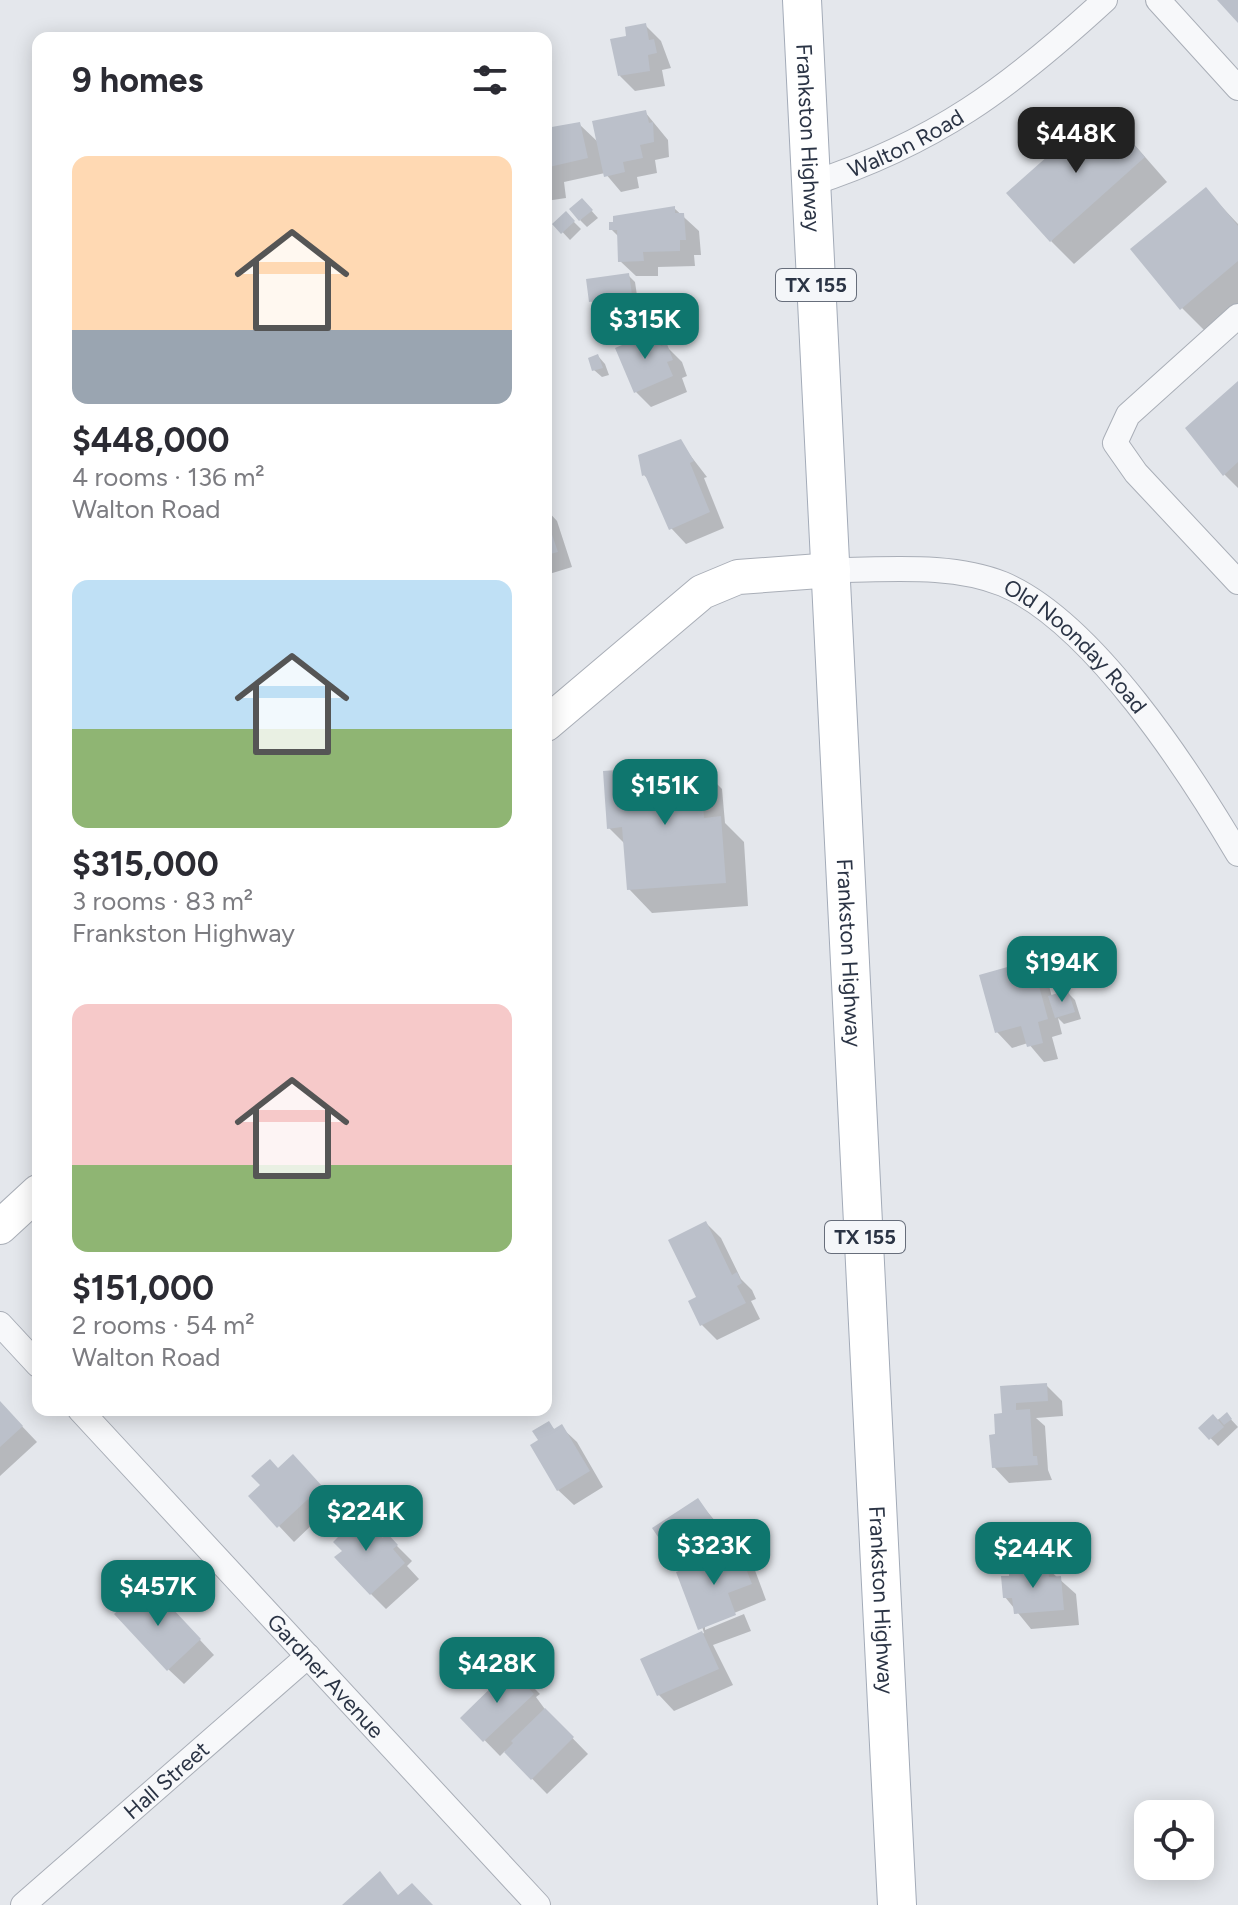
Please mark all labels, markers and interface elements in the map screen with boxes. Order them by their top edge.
street label: Frankston Highway [790,43,827,233]
icon: filters [468,58,512,102]
text: 9 homes [72,60,203,101]
street label: Walton Road [844,103,969,183]
pin: $448K [1020,107,1132,175]
text: $448K [1036,117,1116,149]
icon: home [220,208,364,352]
road number: TX 155 [776,269,856,301]
pin: $315K [589,293,701,361]
text: $315K [609,303,681,335]
text: $448,000 [72,420,230,461]
text: 4 rooms · 136 m² [72,461,265,493]
text: Walton Road [72,493,221,525]
street label: Old Noonday Road [999,573,1152,719]
icon: home [220,632,364,776]
pin: $151K [609,759,721,827]
text: $151K [631,769,699,801]
text: $315,000 [72,844,219,885]
street label: Frankston Highway [831,858,867,1048]
text: 3 rooms · 83 m² [72,885,253,917]
text: Frankston Highway [72,917,295,949]
pin: $194K [1006,936,1118,1004]
text: $194K [1025,946,1099,978]
icon: home [220,1056,364,1200]
road number: TX 155 [825,1221,905,1253]
text: $151,000 [72,1268,214,1309]
text: 2 rooms · 54 m² [72,1309,255,1341]
text: Walton Road [72,1341,221,1373]
pin: $224K [310,1485,422,1553]
text: $224K [327,1495,405,1527]
street label: Frankston Highway [863,1505,899,1695]
pin: $323K [658,1519,770,1587]
pin: $244K [977,1522,1089,1590]
text: $323K [676,1529,752,1561]
text: $244K [993,1532,1073,1564]
pin: $457K [102,1560,214,1628]
text: $457K [119,1570,197,1602]
street label: Gardner Avenue [261,1608,390,1744]
pin: $428K [441,1637,553,1705]
text: $428K [457,1647,537,1679]
street label: Hall Street [118,1736,215,1825]
map controls [1134,1800,1214,1880]
button: locate [1134,1800,1214,1880]

